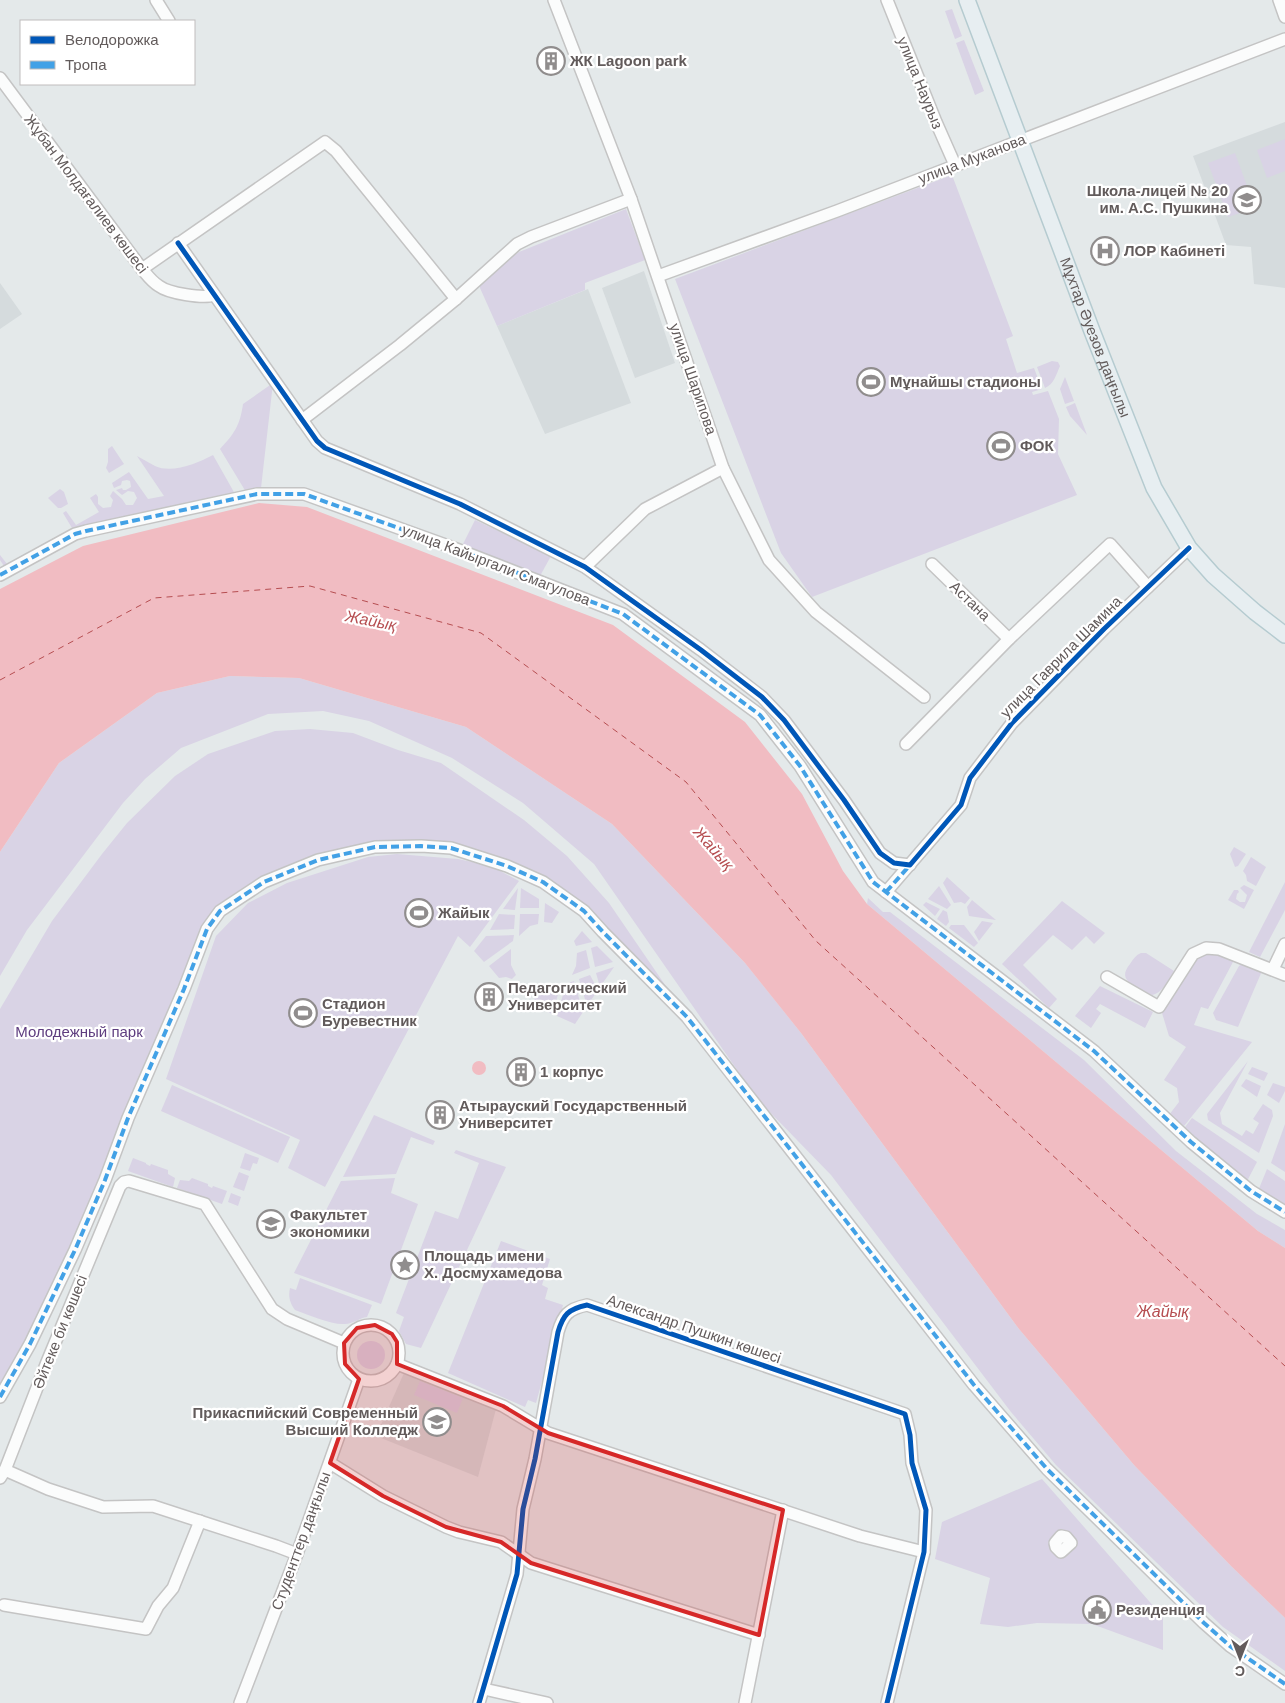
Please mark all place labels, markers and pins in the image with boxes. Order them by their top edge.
building icon: ЖК Lagoon park [536,46,566,76]
place label: ЖК Lagoon park [569,52,688,69]
place label: Школа-лицей № 20 им. А.С. Пушкина [1087,182,1229,216]
school or university icon: Школа-лицей № 20 им. А.С. Пушкина [1232,185,1262,215]
hospital icon: ЛОР Кабинетi [1090,236,1120,266]
place label: ЛОР Кабинетi [1124,242,1225,259]
sports icon: Мұнайшы стадионы [856,367,886,397]
place label: Мұнайшы стадионы [890,373,1041,390]
sports icon: ФОК [986,431,1016,461]
place label: ФОК [1020,437,1054,454]
sports icon: Жайык [404,898,434,928]
place label: Жайык [437,904,490,921]
place label: Педагогический Университет [508,979,627,1013]
building icon: Педагогический Университет [474,982,504,1012]
place label: Стадион Буревестник [322,995,417,1029]
sports icon: Стадион Буревестник [288,998,318,1028]
building icon: 1 корпус [506,1057,536,1087]
place label: 1 корпус [540,1063,604,1080]
place label: Атырауский Государственный Университет [459,1097,687,1131]
building icon: Атырауский Государственный Университет [425,1100,455,1130]
place label: Факультет экономики [290,1206,370,1240]
school or university icon: Факультет экономики [256,1209,286,1239]
place label: Площадь имени Х. Досмухамедова [424,1247,563,1281]
place icon: Площадь имени Х. Досмухамедова [390,1250,420,1280]
place label: Прикаспийский Современный Высший Колледж [193,1404,418,1438]
school or university icon: Прикаспийский Современный Высший Колледж [422,1407,452,1437]
public building icon: Резиденция [1082,1595,1112,1625]
place label: Резиденция [1116,1601,1205,1618]

